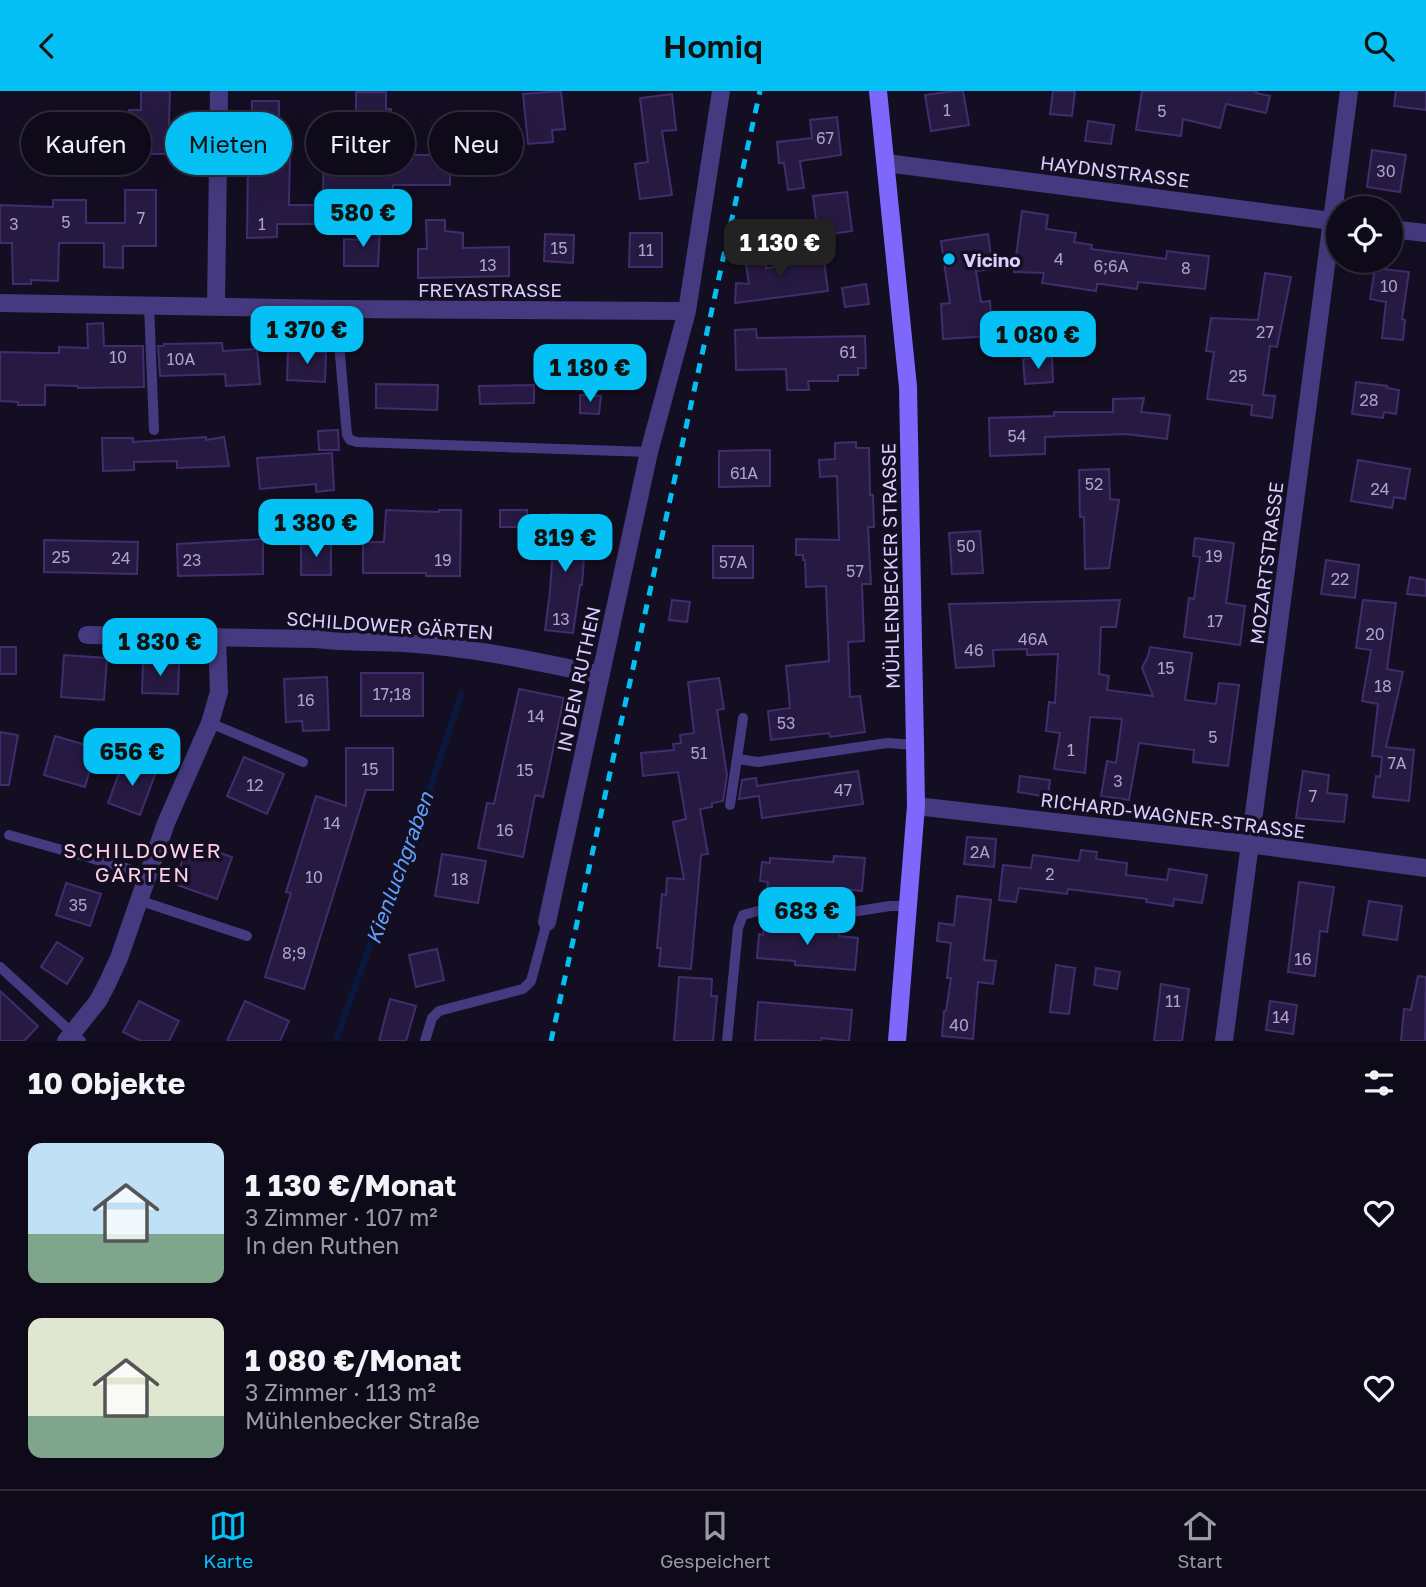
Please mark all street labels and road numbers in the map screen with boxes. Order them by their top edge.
street label: HAYDNSTRASSE [1039,150,1191,192]
street label: FREYASTRASSE [418,278,562,301]
street label: MÜHLENBECKER STRASSE [876,443,904,689]
street label: MOZARTSTRASSE [1245,480,1287,646]
street label: IN DEN RUTHEN [551,604,605,754]
street label: SCHILDOWER GÄRTEN [286,606,494,644]
street label: RICHARD-WAGNER-STRASSE [1039,787,1307,843]

